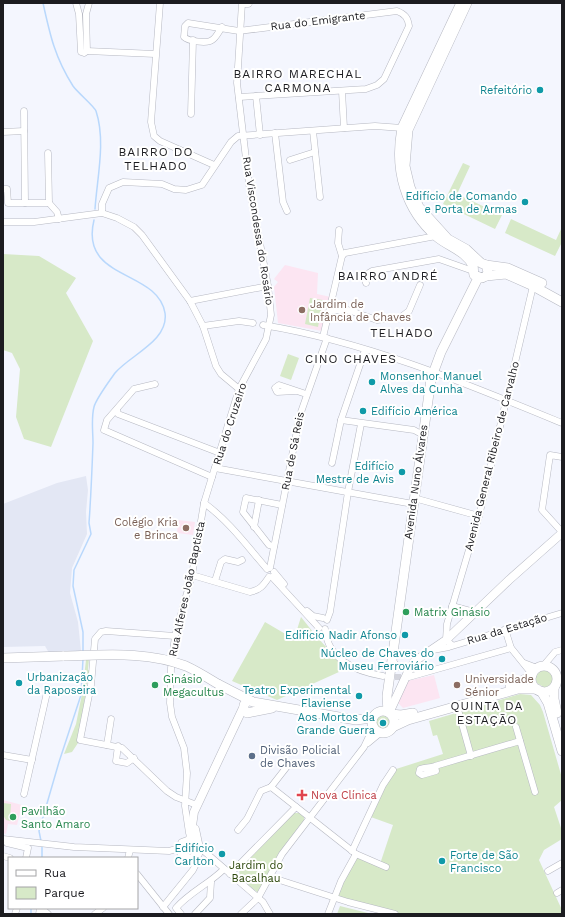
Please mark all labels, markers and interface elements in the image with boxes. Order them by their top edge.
street label: Rua do Emigrante [270,9,366,33]
district label: BAIRRO MARECHAL CARMONA [234,67,362,95]
place label: Refeitório [480,84,532,97]
marker: Refeitório [535,85,545,95]
district label: BAIRRO DO TELHADO [119,145,193,173]
street label: Rua Viscondessa do Rosário [240,156,276,306]
place label: Edifício de Comando e Porta de Armas [406,190,517,216]
marker: Edifício de Comando e Porta de Armas [520,197,530,207]
district label: BAIRRO ANDRÉ [338,269,438,283]
place label: Jardim de Infância de Chaves [310,298,411,324]
marker: Jardim de Infância de Chaves [297,305,307,315]
district label: TELHADO [370,326,434,340]
district label: CINO CHAVES [305,352,397,366]
street label: Avenida General Ribeiro de Carvalho [462,360,522,552]
place label: Monsenhor Manuel Alves da Cunha [380,370,483,396]
marker: Monsenhor Manuel Alves da Cunha [367,377,377,387]
street label: Rua do Cruzeiro [211,381,249,467]
place label: Edifício América [371,405,458,418]
marker: Edifício América [358,406,368,416]
street label: Rua de Sá Reis [279,411,307,491]
street label: Avenida Nuno Álvares [401,424,431,540]
place label: Edifício Mestre de Avis [316,460,394,486]
marker: Edifício Mestre de Avis [397,467,407,477]
place label: Colégio Kria e Brinca [114,516,178,542]
street label: Rua Alferes João Baptista [166,520,208,658]
marker: Colégio Kria e Brinca [181,523,191,533]
place label: Matrix Ginásio [414,606,490,619]
marker: Matrix Ginásio [401,607,411,617]
street label: Rua da Estação [465,611,549,647]
place label: Edificio Nadir Afonso [285,629,397,642]
marker: Edificio Nadir Afonso [400,630,410,640]
place label: Núcleo de Chaves do Museu Ferroviário [321,647,434,673]
marker: Núcleo de Chaves do Museu Ferroviário [437,654,447,664]
place label: Urbanização da Raposeira [27,671,96,697]
place label: Ginásio Megacultus [163,673,224,699]
place label: Universidade Sénior [465,673,534,699]
marker: Urbanização da Raposeira [14,678,24,688]
marker: Ginásio Megacultus [150,680,160,690]
marker: Universidade Sénior [452,680,462,690]
place label: Teatro Experimental Flaviense [243,684,352,710]
marker: Teatro Experimental Flaviense [354,691,364,701]
district label: QUINTA DA ESTAÇÃO [451,699,523,727]
place label: Aos Mortos da Grande Guerra [297,711,375,737]
marker: Aos Mortos da Grande Guerra [378,718,388,728]
place label: Divisão Policial de Chaves [260,744,341,770]
marker: Divisão Policial de Chaves [247,751,257,761]
marker: Nova Clínica [296,789,308,801]
place label: Nova Clínica [311,789,377,802]
place label: Pavilhão Santo Amaro [21,805,90,831]
marker: Pavilhão Santo Amaro [8,812,18,822]
place label: Edifício Carlton [174,842,214,868]
marker: Edifício Carlton [217,849,227,859]
place label: Forte de São Francisco [450,849,518,875]
marker: Forte de São Francisco [437,856,447,866]
legend [8,857,138,909]
park label: Jardim do Bacalhau [229,859,283,885]
text: Rua [44,866,66,880]
text: Parque [44,886,85,900]

